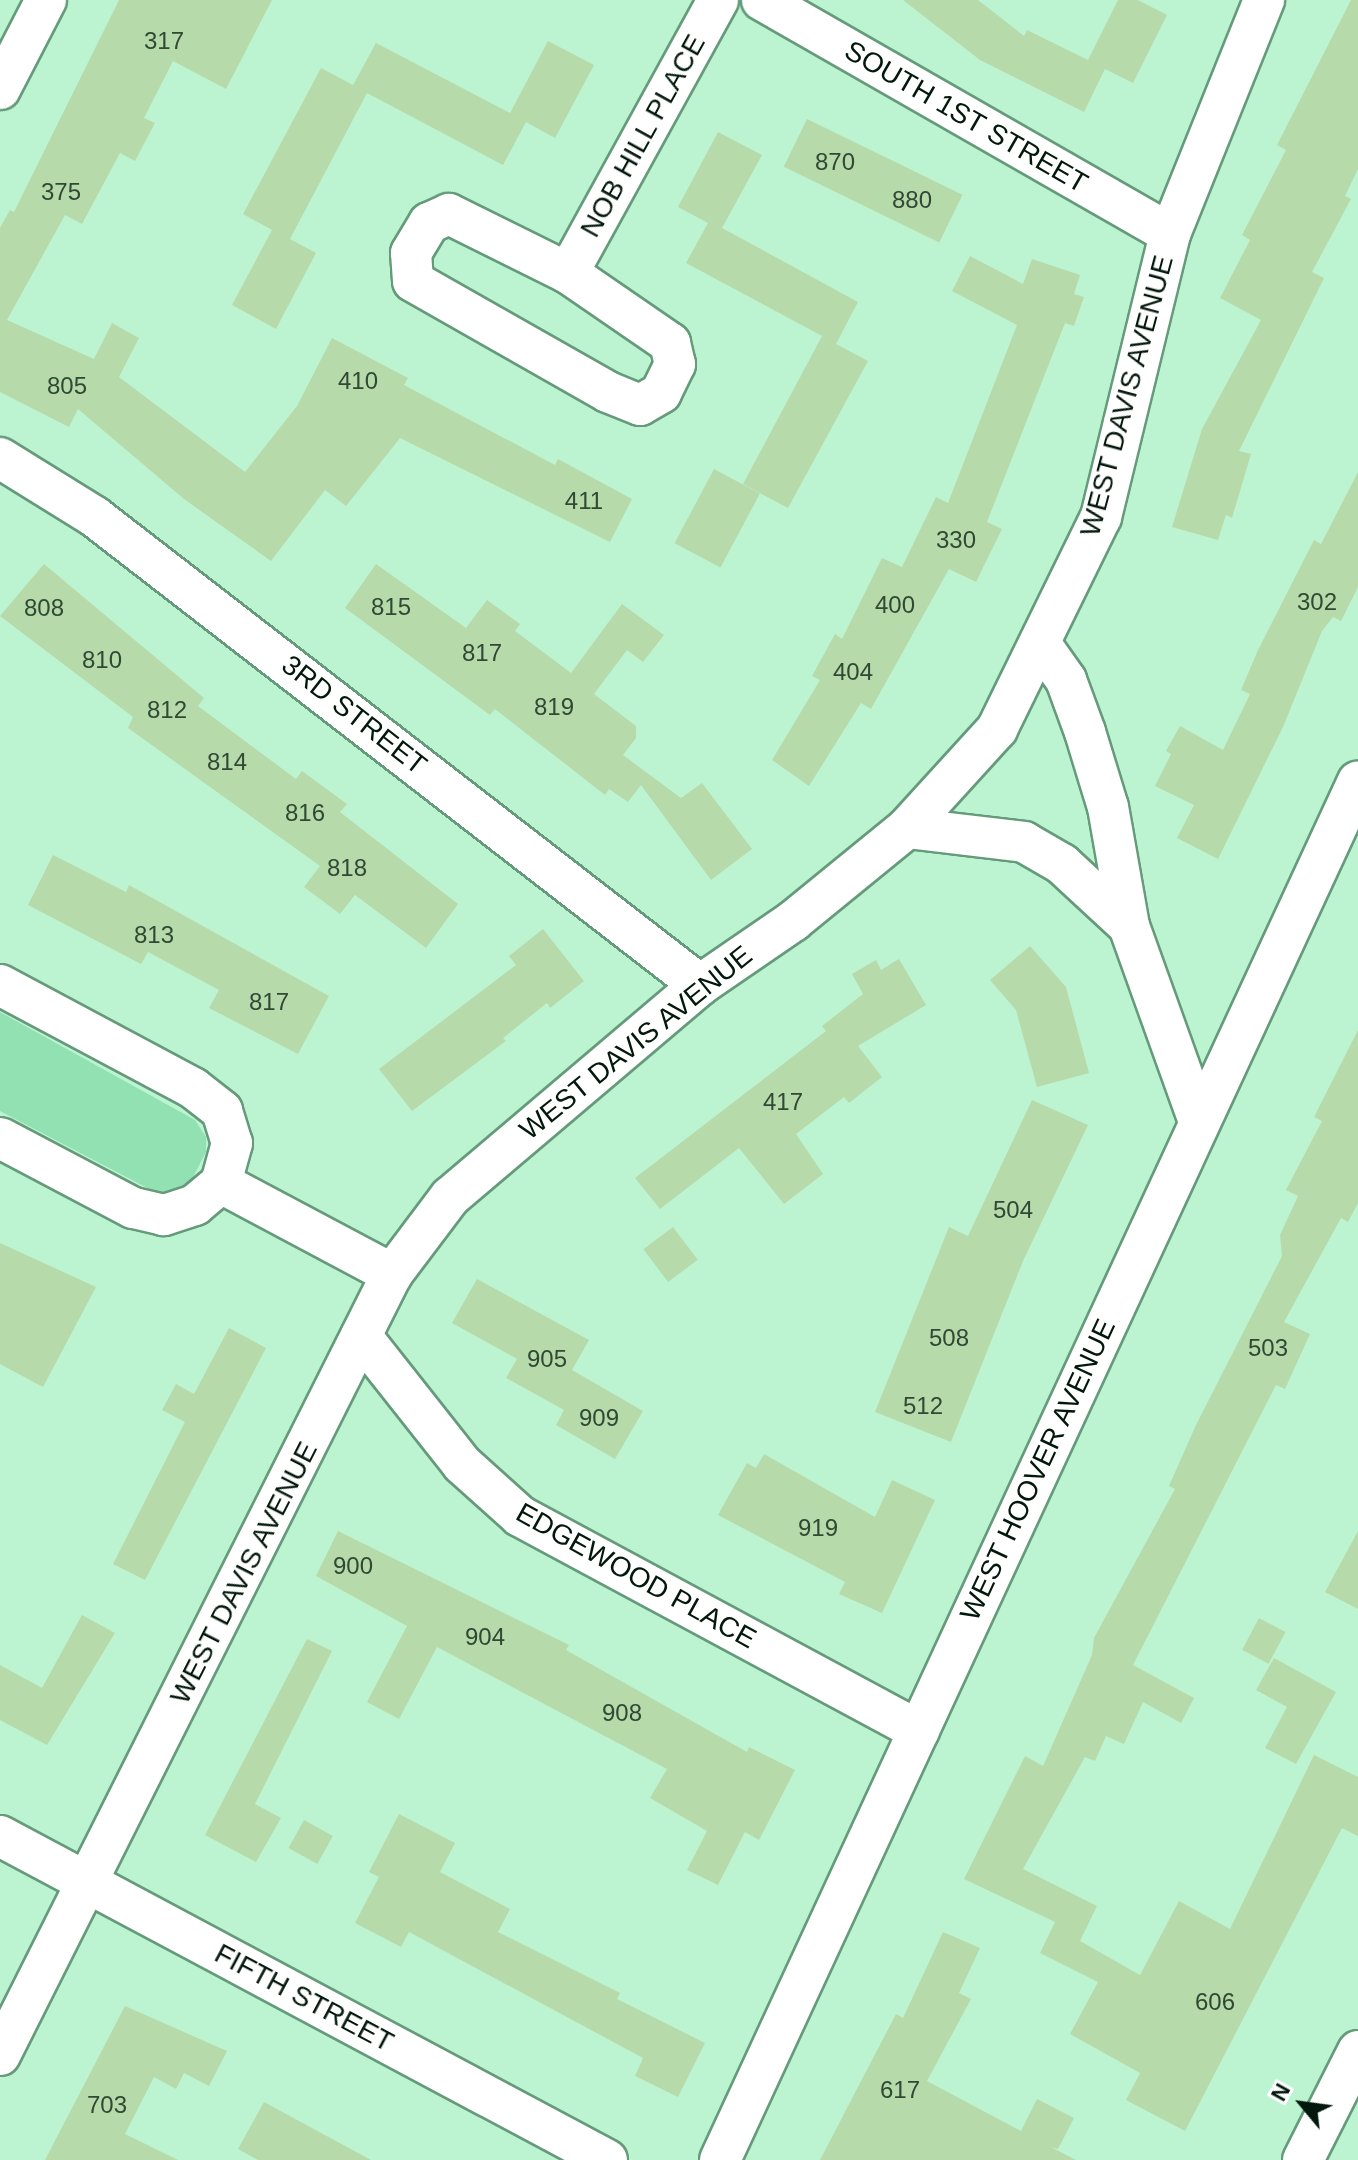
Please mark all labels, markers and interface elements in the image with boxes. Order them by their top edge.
house number: 317 [144,27,184,55]
street label: NOB HILL PLACE [573,28,713,244]
street label: SOUTH 1ST STREET [838,34,1094,200]
house number: 870 [815,148,855,176]
house number: 375 [41,178,81,206]
house number: 880 [892,186,932,214]
street label: WEST DAVIS AVENUE [1073,251,1181,541]
house number: 410 [338,367,378,395]
house number: 805 [47,372,87,400]
house number: 411 [565,487,603,515]
house number: 330 [936,526,976,554]
house number: 302 [1297,588,1337,616]
house number: 400 [875,591,915,619]
house number: 815 [371,593,411,621]
house number: 808 [24,594,64,622]
house number: 817 [462,639,502,667]
house number: 810 [82,646,122,674]
street label: 3RD STREET [275,648,433,782]
house number: 404 [833,658,873,686]
house number: 819 [534,693,574,721]
house number: 812 [147,696,187,724]
house number: 814 [207,748,247,776]
house number: 816 [285,799,325,827]
house number: 818 [327,854,367,882]
house number: 813 [134,921,174,949]
street label: WEST DAVIS AVENUE [512,938,760,1148]
house number: 817 [249,988,289,1016]
house number: 417 [763,1088,803,1116]
house number: 504 [993,1196,1033,1224]
street label: WEST HOOVER AVENUE [953,1313,1123,1627]
house number: 508 [929,1324,969,1352]
house number: 503 [1248,1334,1288,1362]
house number: 905 [527,1345,567,1373]
house number: 512 [903,1392,943,1420]
house number: 909 [579,1404,619,1432]
street label: WEST DAVIS AVENUE [163,1436,325,1710]
street label: EDGEWOOD PLACE [510,1496,762,1656]
house number: 919 [798,1514,838,1542]
house number: 900 [333,1552,373,1580]
house number: 904 [465,1623,505,1651]
house number: 908 [602,1699,642,1727]
street label: FIFTH STREET [209,1937,399,2059]
house number: 606 [1195,1988,1235,2016]
north arrow [1262,2064,1342,2144]
house number: 617 [880,2076,920,2104]
text: N [1266,2079,1295,2105]
house number: 703 [87,2091,127,2119]

